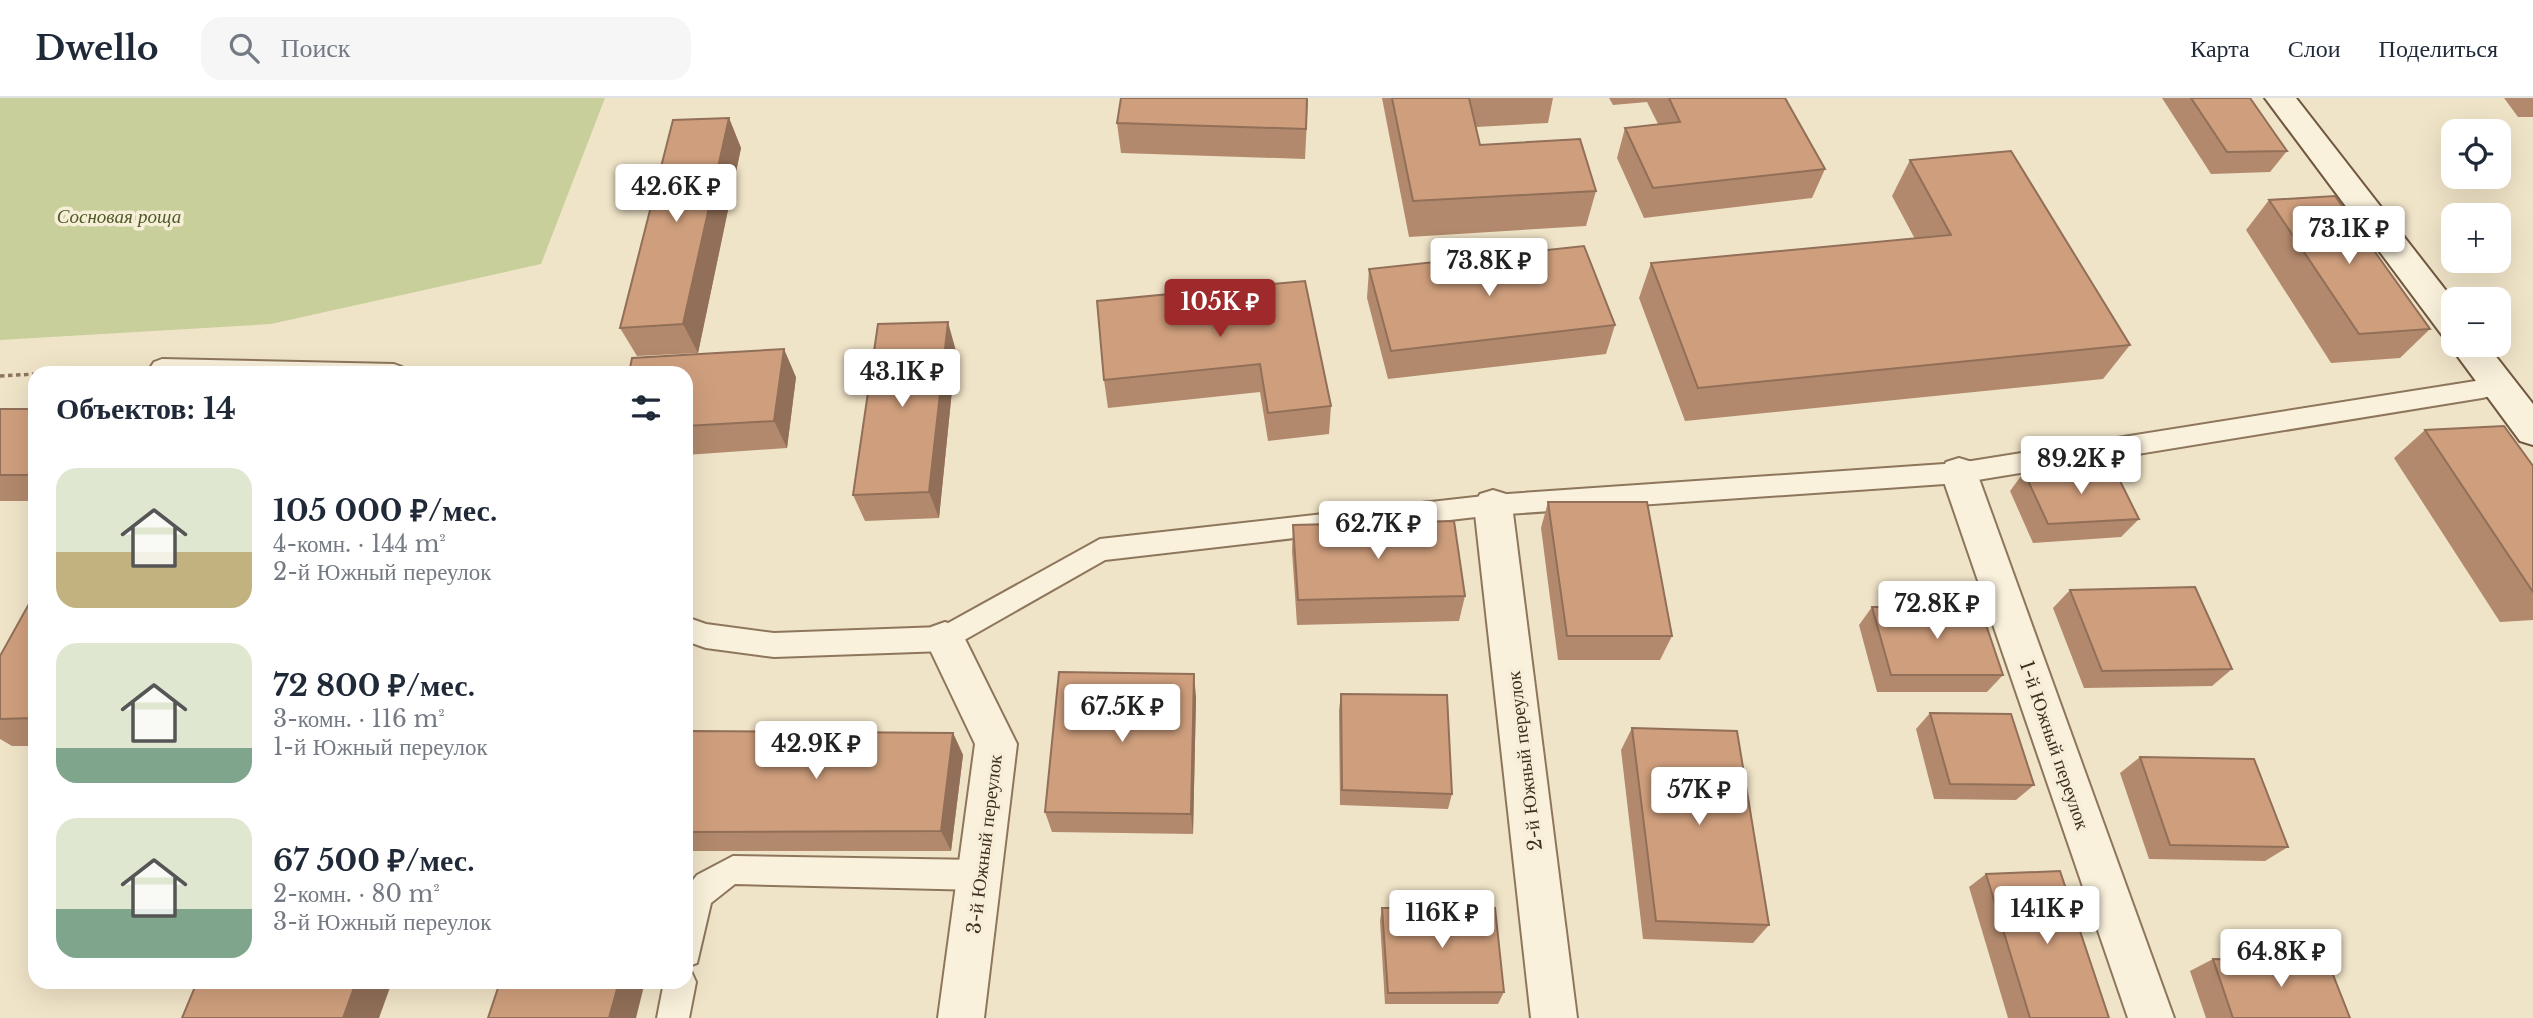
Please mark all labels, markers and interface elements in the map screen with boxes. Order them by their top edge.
search box [201,17,691,80]
text: Dwello [35,28,159,69]
icon: search [225,29,263,67]
text: Поиск [281,32,351,64]
text: Карта [2190,34,2250,63]
text: Слои [2288,34,2341,63]
text: Поделиться [2379,34,2498,63]
map controls [2441,119,2511,357]
button: locate [2441,119,2511,189]
pin: 42.6K ₽ [611,164,741,224]
text: 42.6K ₽ [631,173,721,201]
button: + [2441,203,2511,273]
park label: Сосновая роща [57,205,181,228]
pin: 73.1K ₽ [2284,206,2414,266]
text: 73.1K ₽ [2309,215,2389,243]
pin: 73.8K ₽ [1424,238,1554,298]
text: 73.8K ₽ [1447,247,1532,275]
pin: 105K ₽ [1163,280,1277,339]
button: − [2441,287,2511,357]
text: 105K ₽ [1181,288,1259,316]
pin: 43.1K ₽ [837,350,967,409]
text: 43.1K ₽ [860,358,944,386]
icon: filters [627,389,665,427]
text: Объектов: 14 [56,390,236,427]
pin: 89.2K ₽ [2016,436,2146,496]
text: 89.2K ₽ [2037,445,2125,473]
text: 105 000 ₽/мес. [273,492,498,529]
icon: home [112,496,196,580]
pin: 62.7K ₽ [1313,502,1443,561]
text: 62.7K ₽ [1335,510,1421,538]
text: 4-комн. · 144 m² [273,530,446,558]
text: 2-й Южный переулок [273,558,492,586]
pin: 72.8K ₽ [1872,582,2002,641]
text: 72.8K ₽ [1894,590,1980,618]
street label: 1-й Южный переулок [2015,658,2095,833]
text: 72 800 ₽/мес. [273,667,475,704]
street label: 2-й Южный переулок [1502,669,1547,852]
icon: home [112,671,196,755]
pin: 67.5K ₽ [1057,684,1187,744]
text: 67.5K ₽ [1080,693,1164,721]
text: 3-комн. · 116 m² [273,705,445,733]
pin: 42.9K ₽ [751,722,881,781]
text: 42.9K ₽ [771,730,861,758]
text: 1-й Южный переулок [273,733,488,761]
street label: 3-й Южный переулок [962,752,1007,935]
pin: 57K ₽ [1650,768,1748,827]
text: 57K ₽ [1667,776,1731,804]
text: 67 500 ₽/мес. [273,842,475,879]
icon: home [112,846,196,930]
text: 2-комн. · 80 m² [273,880,440,908]
pin: 141K ₽ [1990,886,2104,946]
pin: 116K ₽ [1385,890,1499,950]
text: 141K ₽ [2010,895,2084,923]
text: 116K ₽ [1405,899,1479,927]
text: 3-й Южный переулок [273,908,492,936]
pin: 64.8K ₽ [2216,930,2346,989]
text: 64.8K ₽ [2236,938,2326,966]

